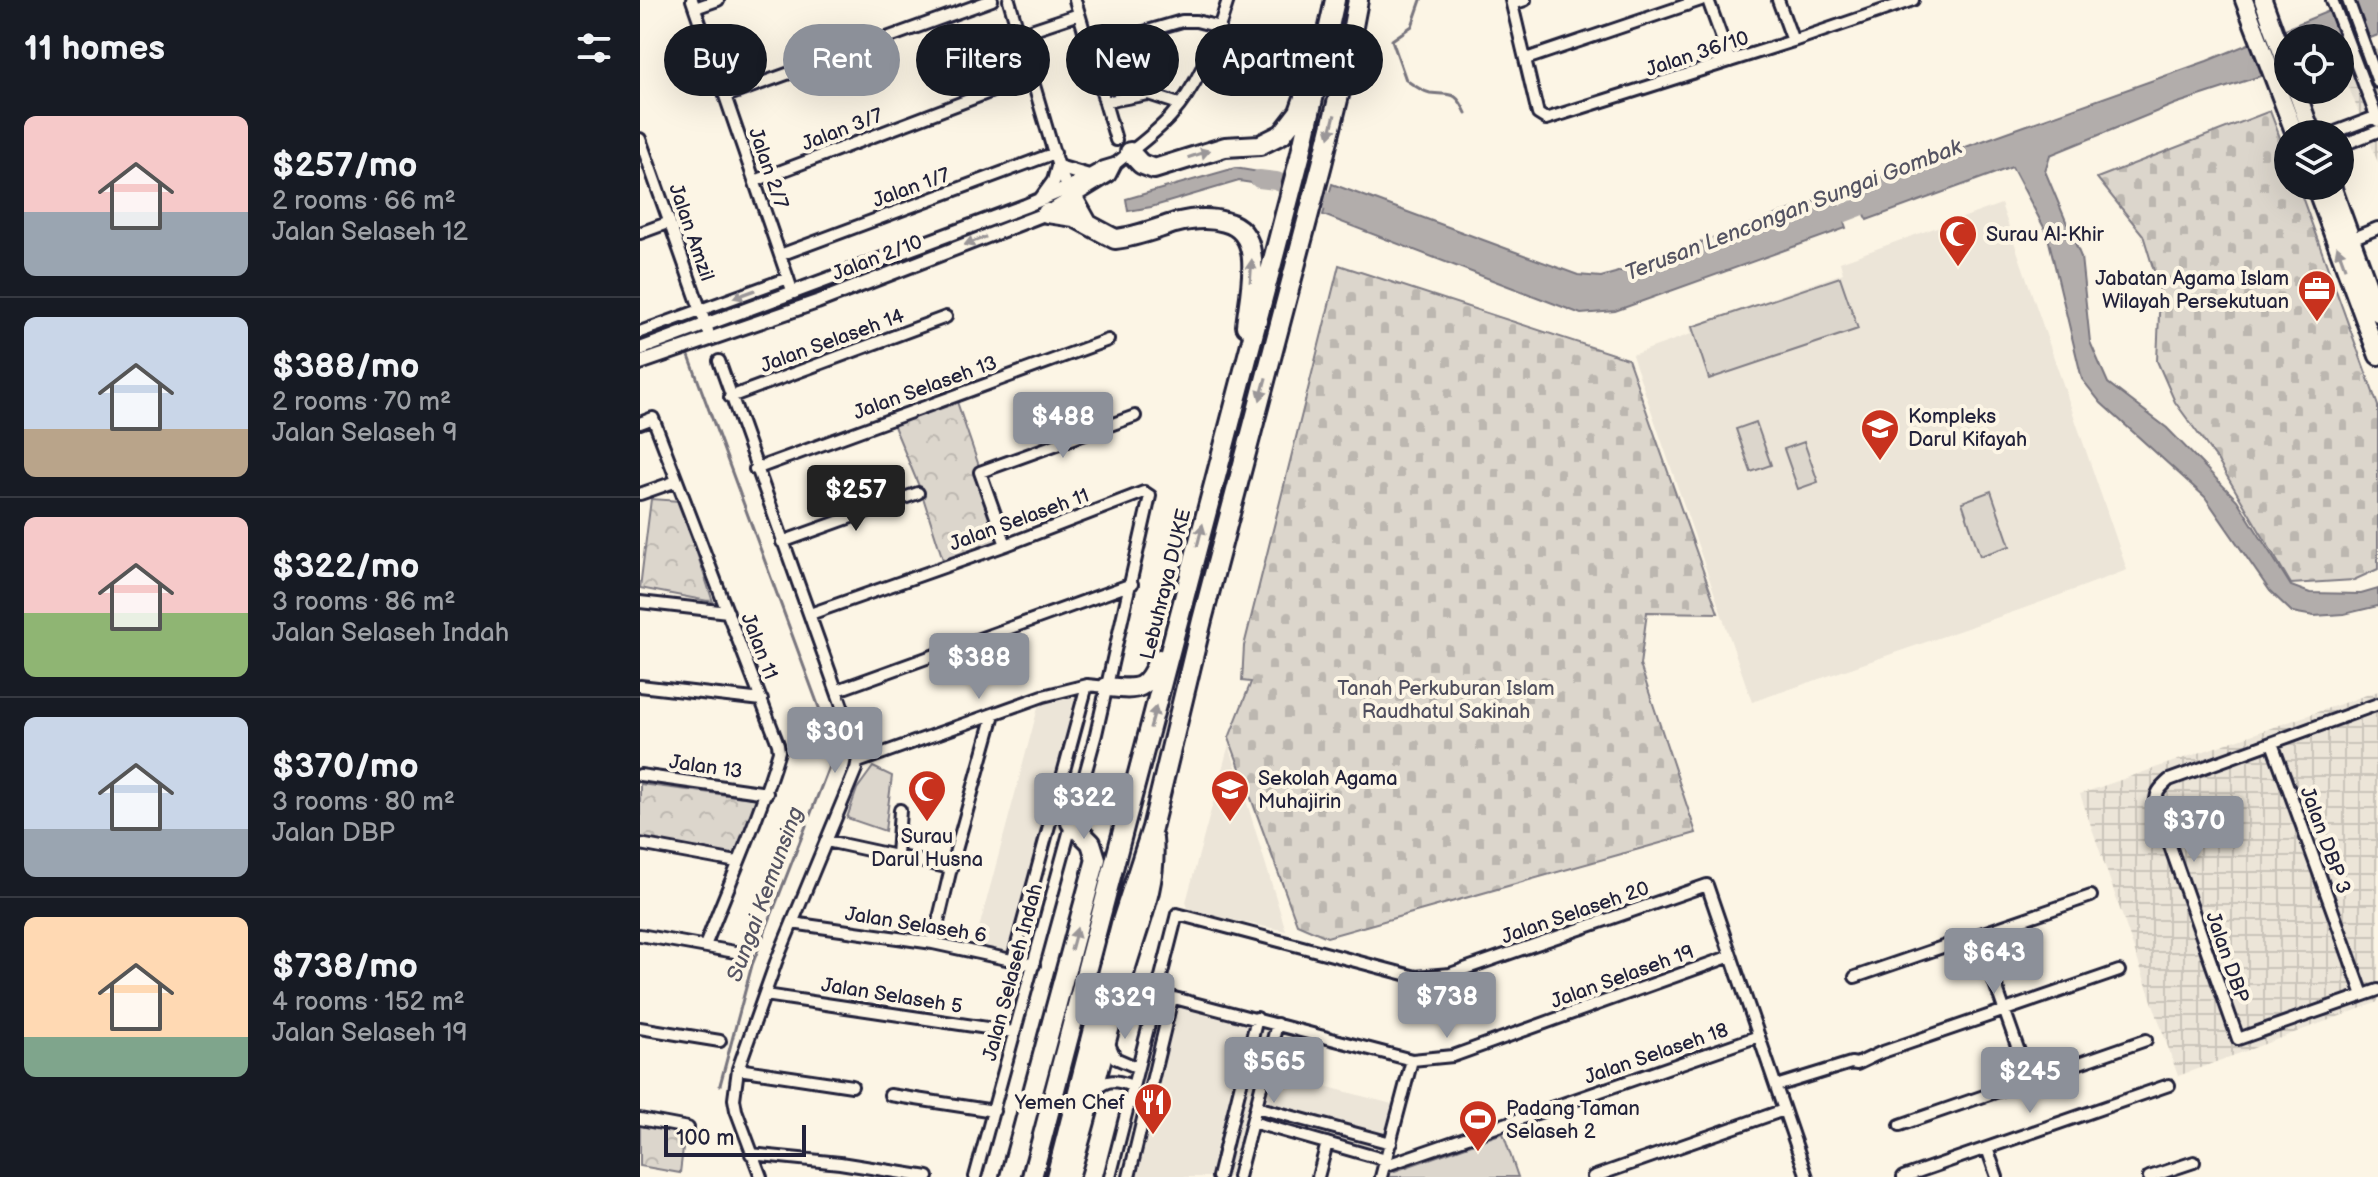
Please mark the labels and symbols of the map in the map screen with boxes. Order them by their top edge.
street label: Jalan 36/10 [1643,26,1752,82]
street label: Jalan 3/7 [798,103,886,156]
one-way arrow [1325,114,1337,139]
street label: Jalan 2/7 [743,125,793,212]
water label: Terusan Lencongan Sungai Gombak [1621,133,1967,287]
one-way arrow [1187,148,1211,160]
street label: Jalan 1/7 [870,163,953,213]
street label: Jalan Amzil [663,181,719,284]
mosque icon: Surau Al-Khir [1937,213,1979,268]
place label: Surau Al-Khir [1986,223,2105,247]
street label: Jalan 2/10 [829,230,926,286]
one-way arrow [962,235,986,248]
one-way arrow [2334,245,2347,269]
one-way arrow [1245,258,1258,283]
place label: Jabatan Agama Islam Wilayah Persekutuan [2095,267,2289,314]
office icon: Jabatan Agama Islam Wilayah Persekutuan [2296,268,2338,323]
one-way arrow [732,288,756,301]
street label: Jalan Selaseh 14 [757,304,907,378]
street label: Jalan Selaseh 13 [850,351,1000,425]
one-way arrow [1256,378,1269,402]
pin: $488 [1016,392,1110,460]
place label: Kompleks Darul Kifayah [1908,405,2027,452]
school or university icon: Kompleks Darul Kifayah [1859,407,1901,462]
pin: $257 [809,465,903,533]
street label: Jalan Selaseh 11 [946,484,1092,556]
street label: Lebuhraya DUKE [1136,506,1196,662]
one-way arrow [1194,523,1207,548]
street label: Jalan 11 [735,610,783,683]
pin: $388 [932,633,1026,701]
park label: Tanah Perkuburan Islam Raudhatul Sakinah [1337,677,1555,724]
one-way arrow [1148,705,1160,730]
pin: $301 [788,707,882,775]
street label: Jalan 13 [668,750,744,784]
place label: Sekolah Agama Muhajirin [1258,767,1397,814]
mosque icon: Surau Darul Husna [906,768,948,823]
school or university icon: Sekolah Agama Muhajirin [1209,768,1251,823]
pin: $322 [1037,773,1131,841]
street label: Jalan DBP 3 [2295,783,2356,897]
pin: $370 [2147,796,2241,864]
water label: Sungai Kemunsing [721,803,810,986]
place label: Surau Darul Husna [871,825,983,872]
street label: Jalan Selaseh 20 [1498,876,1652,949]
street label: Jalan Selaseh Indah [978,881,1048,1063]
street label: Jalan Selaseh 6 [843,902,989,948]
street label: Jalan DBP [2200,909,2254,1006]
one-way arrow [1068,927,1081,951]
pin: $643 [1947,928,2041,996]
street label: Jalan Selaseh 19 [1548,940,1697,1014]
pin: $738 [1400,972,1494,1040]
street label: Jalan Selaseh 5 [820,973,964,1019]
pin: $329 [1078,973,1172,1041]
street label: Jalan Selaseh 18 [1581,1018,1731,1090]
pin: $565 [1227,1037,1321,1105]
pin: $245 [1983,1047,2077,1115]
restaurant icon: Yemen Chef [1132,1081,1174,1136]
place label: Yemen Chef [1014,1091,1125,1115]
place label: Padang Taman Selaseh 2 [1506,1097,1640,1144]
sports icon: Padang Taman Selaseh 2 [1457,1098,1499,1153]
scale bar [664,1121,806,1157]

